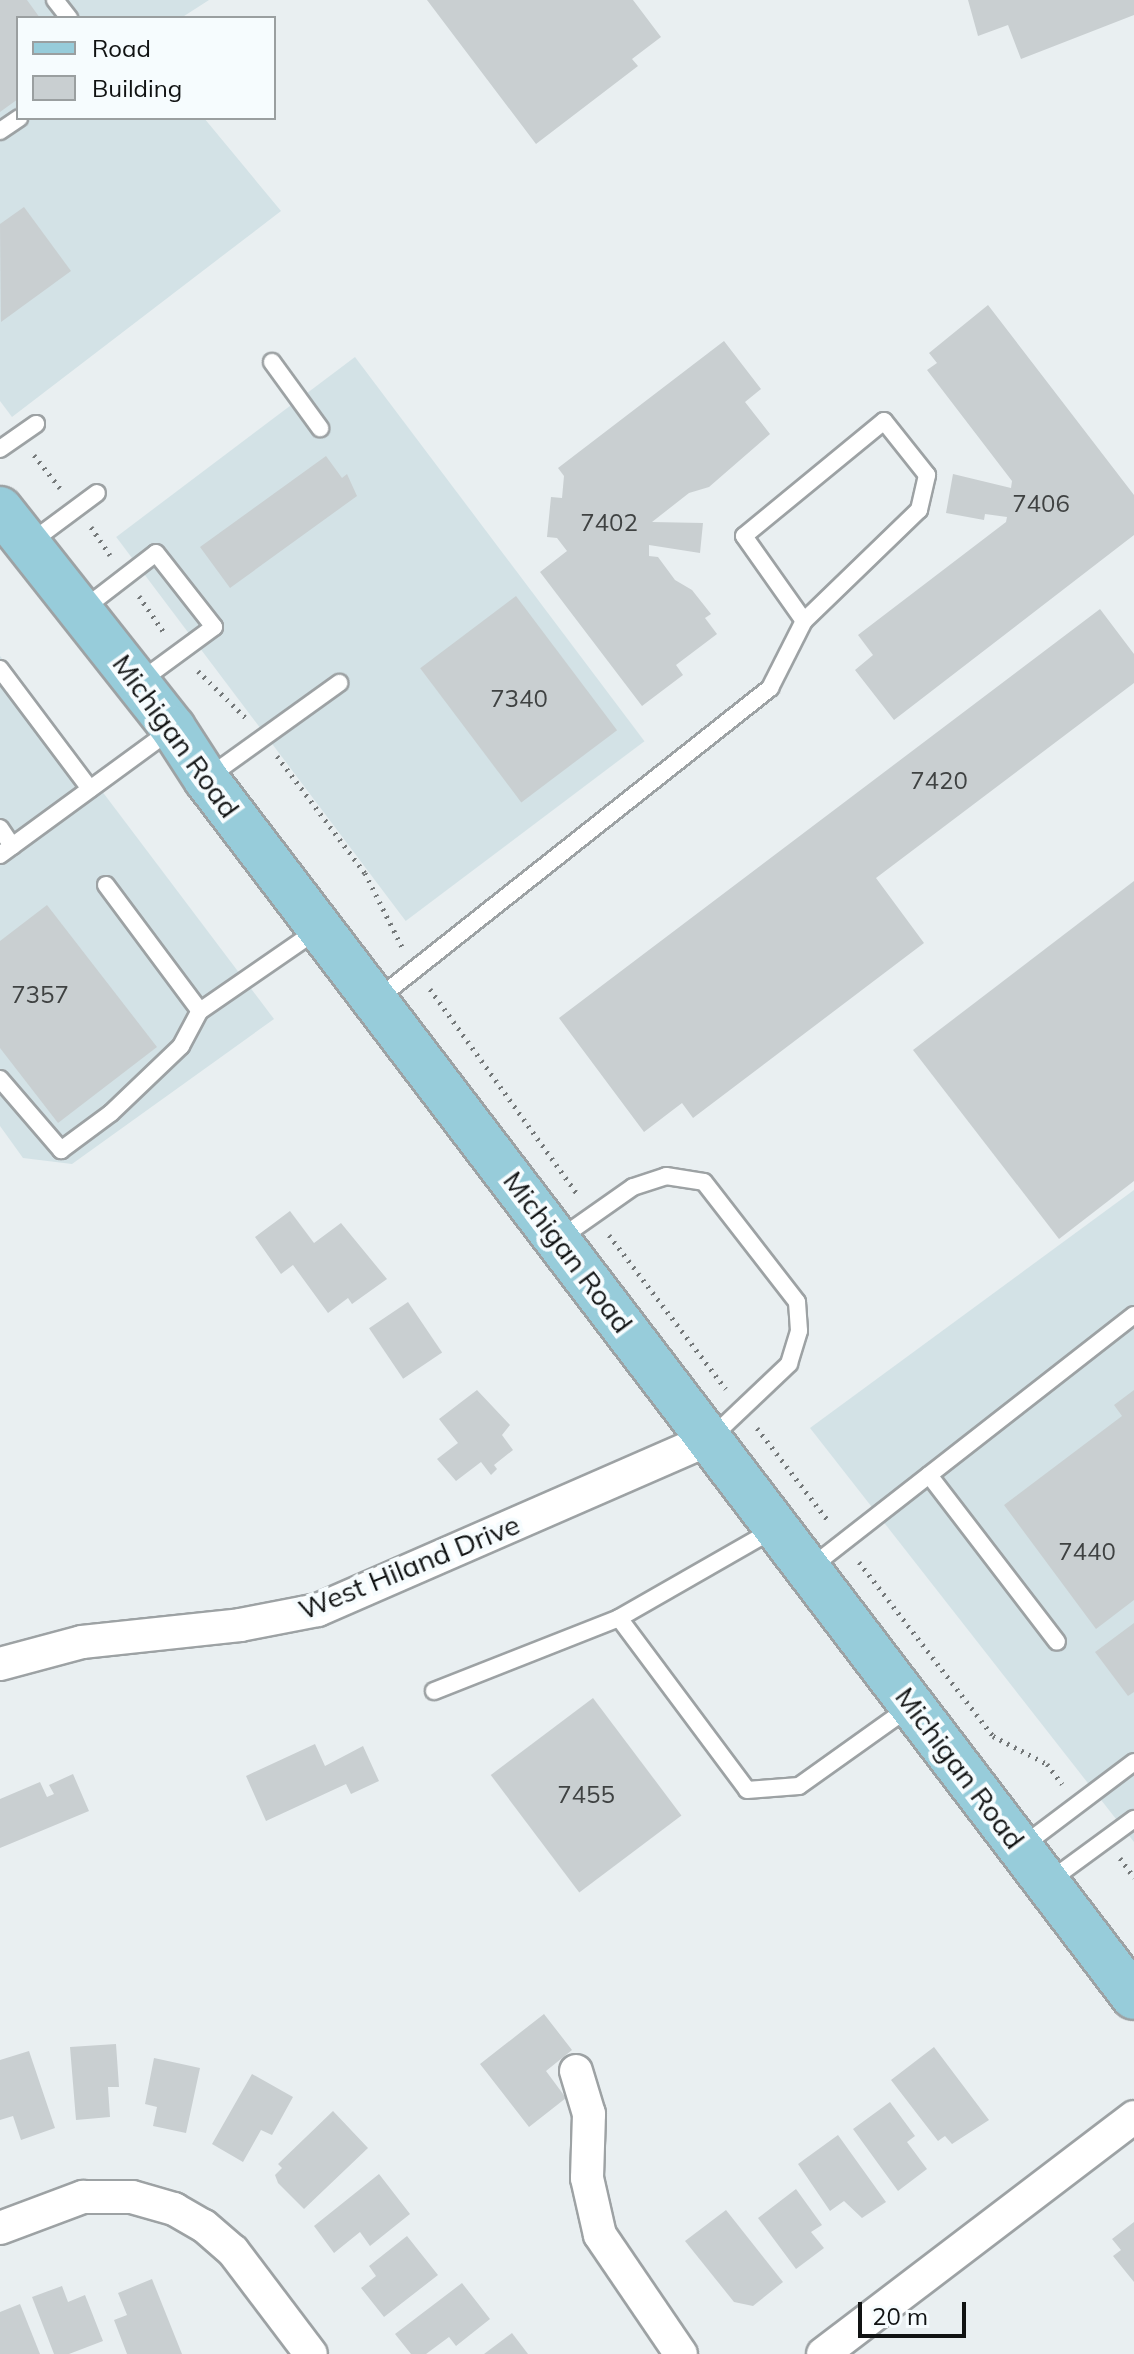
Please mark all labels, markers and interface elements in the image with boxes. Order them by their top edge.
legend [16,16,276,120]
text: Road [92,33,151,63]
text: Building [92,73,182,103]
house number: 7406 [1012,490,1070,518]
house number: 7402 [580,509,638,537]
street label: Michigan Road [105,648,247,824]
house number: 7340 [490,685,548,713]
house number: 7420 [910,767,968,795]
house number: 7357 [11,981,69,1009]
street label: Michigan Road [496,1165,640,1339]
street label: West Hiland Drive [294,1507,524,1627]
house number: 7440 [1058,1538,1116,1566]
street label: Michigan Road [888,1681,1032,1855]
house number: 7455 [557,1781,615,1809]
scale bar [862,2286,970,2336]
text: 20 m [872,2301,928,2331]

